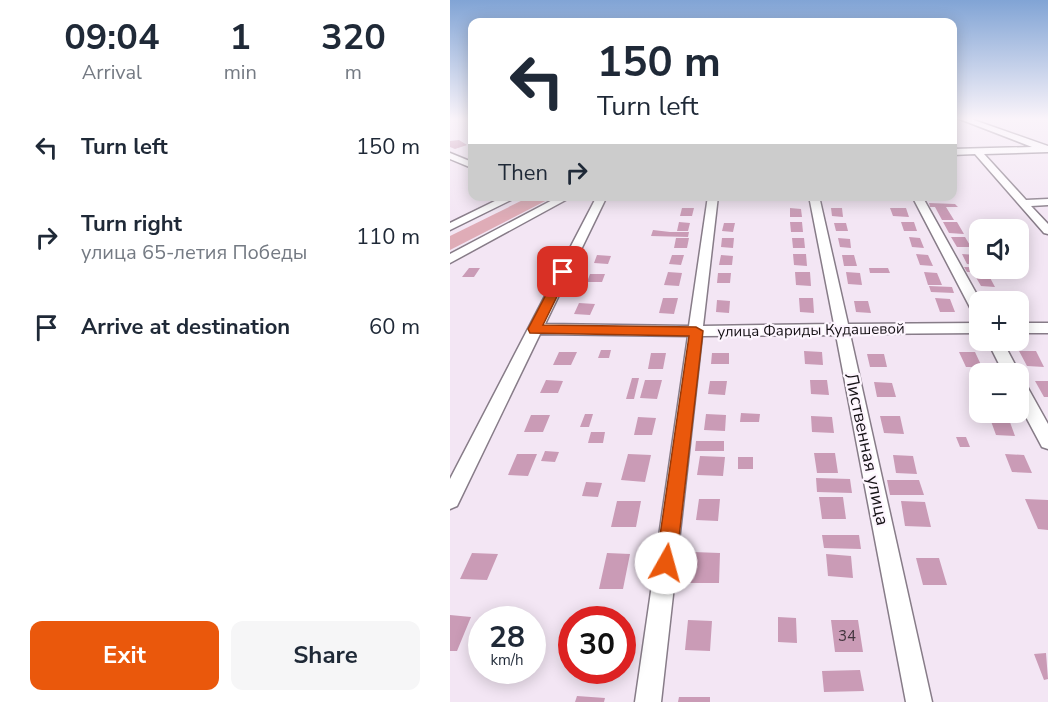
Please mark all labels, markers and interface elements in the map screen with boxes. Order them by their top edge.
text: 09:04 [64,13,160,62]
text: 1 [229,13,251,62]
text: 320 [321,13,386,62]
text: 150 m [597,34,721,91]
icon: left [498,42,576,120]
text: Arrival [82,59,142,86]
text: min [224,59,257,86]
text: m [345,59,362,86]
text: Turn left [597,88,698,125]
icon: left [30,131,63,164]
text: Turn left [81,132,168,162]
text: 150 m [356,132,420,162]
icon: right [560,156,593,189]
text: Then [498,158,548,188]
text: Turn right [81,209,182,239]
map controls [969,219,1029,423]
button: sound [969,219,1029,279]
icon: right [30,221,63,254]
text: 110 m [356,222,420,252]
text: улица 65-летия Победы [81,239,307,266]
pin [537,246,588,297]
icon: arrive [546,255,579,288]
button: + [969,291,1029,351]
icon: arrive [30,311,63,344]
text: Arrive at destination [81,312,290,342]
text: 60 m [369,312,420,342]
street label: улица Фариды Кудашевой [717,318,905,342]
button: − [969,363,1029,423]
street label: Лиственная улица [839,371,895,527]
position arrow [634,531,698,595]
speed limit sign: 30 [558,606,636,684]
text: 28 [489,617,525,658]
button: Exit [30,621,219,690]
button: Share [231,621,420,690]
house number: 34 [838,626,856,646]
text: km/h [490,650,524,670]

